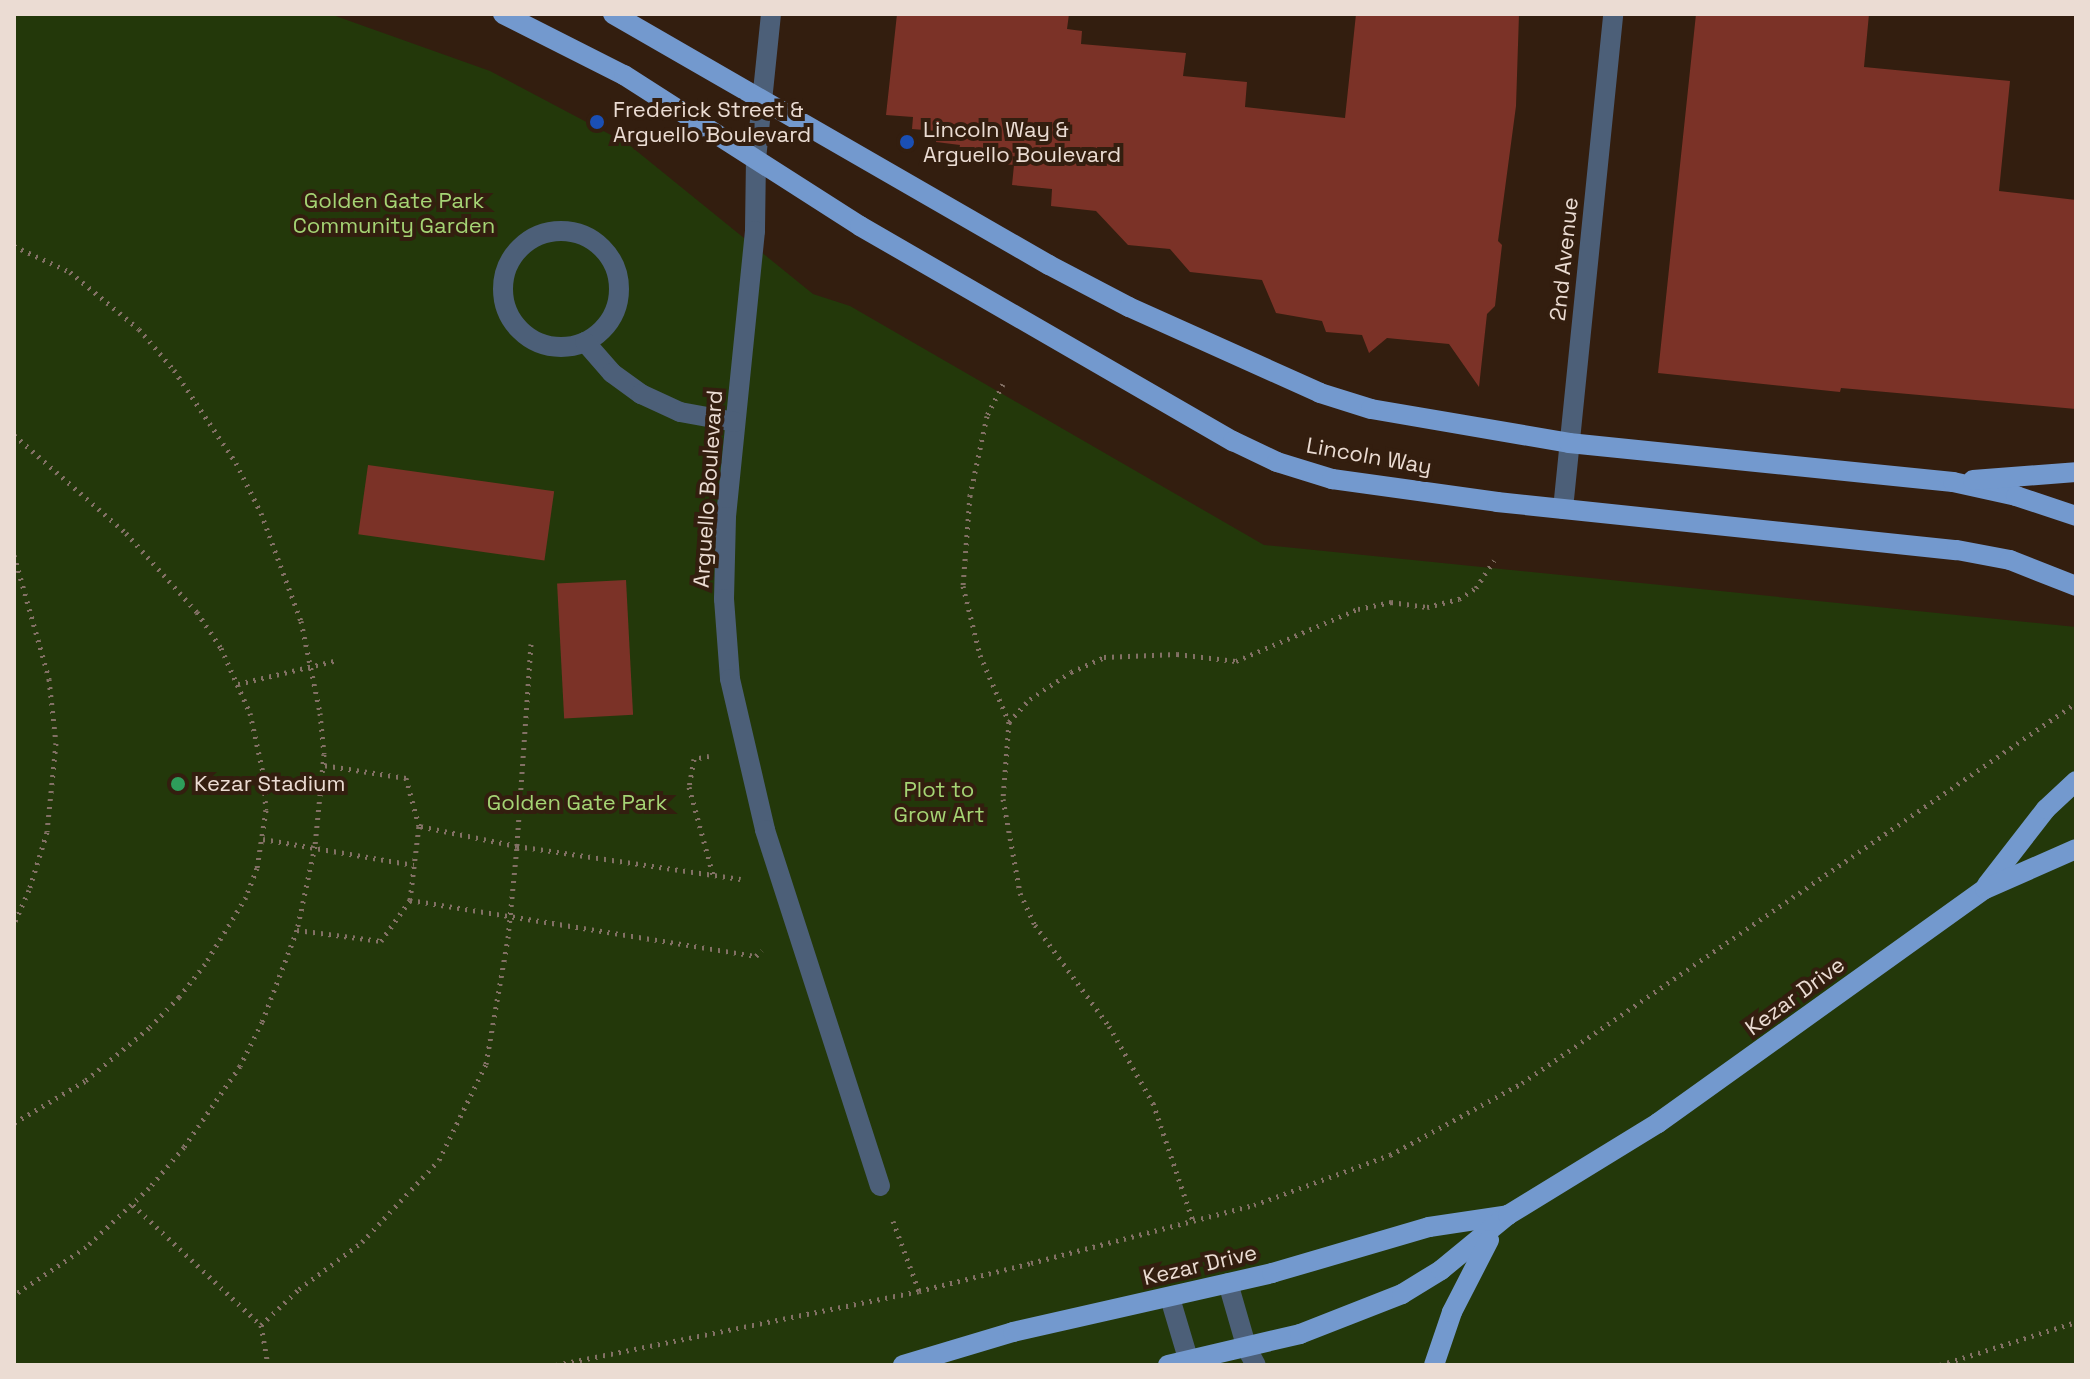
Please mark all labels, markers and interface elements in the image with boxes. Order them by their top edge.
place label: Frederick Street & Arguello Boulevard [613,96,811,148]
marker: Frederick Street & Arguello Boulevard [588,113,606,131]
place label: Lincoln Way & Arguello Boulevard [923,116,1121,168]
marker: Lincoln Way & Arguello Boulevard [898,133,916,151]
park label: Golden Gate Park Community Garden [293,187,495,238]
street label: 2nd Avenue [1544,196,1584,322]
street label: Arguello Boulevard [688,389,728,589]
street label: Lincoln Way [1304,432,1434,480]
place label: Kezar Stadium [194,771,345,797]
marker: Kezar Stadium [169,775,187,793]
park label: Plot to Grow Art [893,776,985,828]
park label: Golden Gate Park [487,790,667,816]
street label: Kezar Drive [1740,951,1850,1041]
street label: Kezar Drive [1140,1239,1260,1291]

